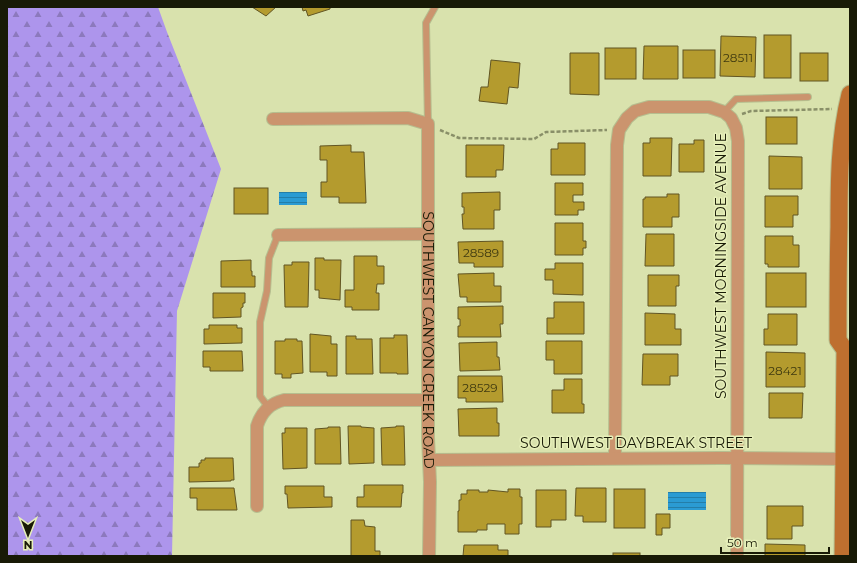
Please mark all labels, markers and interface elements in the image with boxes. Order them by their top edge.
house number: 28511 [723,50,753,65]
street label: SOUTHWEST MORNINGSIDE AVENUE [712,133,730,399]
street label: SOUTHWEST CANYON CREEK ROAD [419,211,438,469]
house number: 28589 [463,245,499,260]
house number: 28421 [768,363,802,378]
house number: 28529 [462,380,498,395]
street label: SOUTHWEST DAYBREAK STREET [520,434,752,452]
north arrow [8,515,48,555]
scale bar [721,529,829,555]
text: 50 m [727,535,758,550]
text: N [24,538,32,552]

